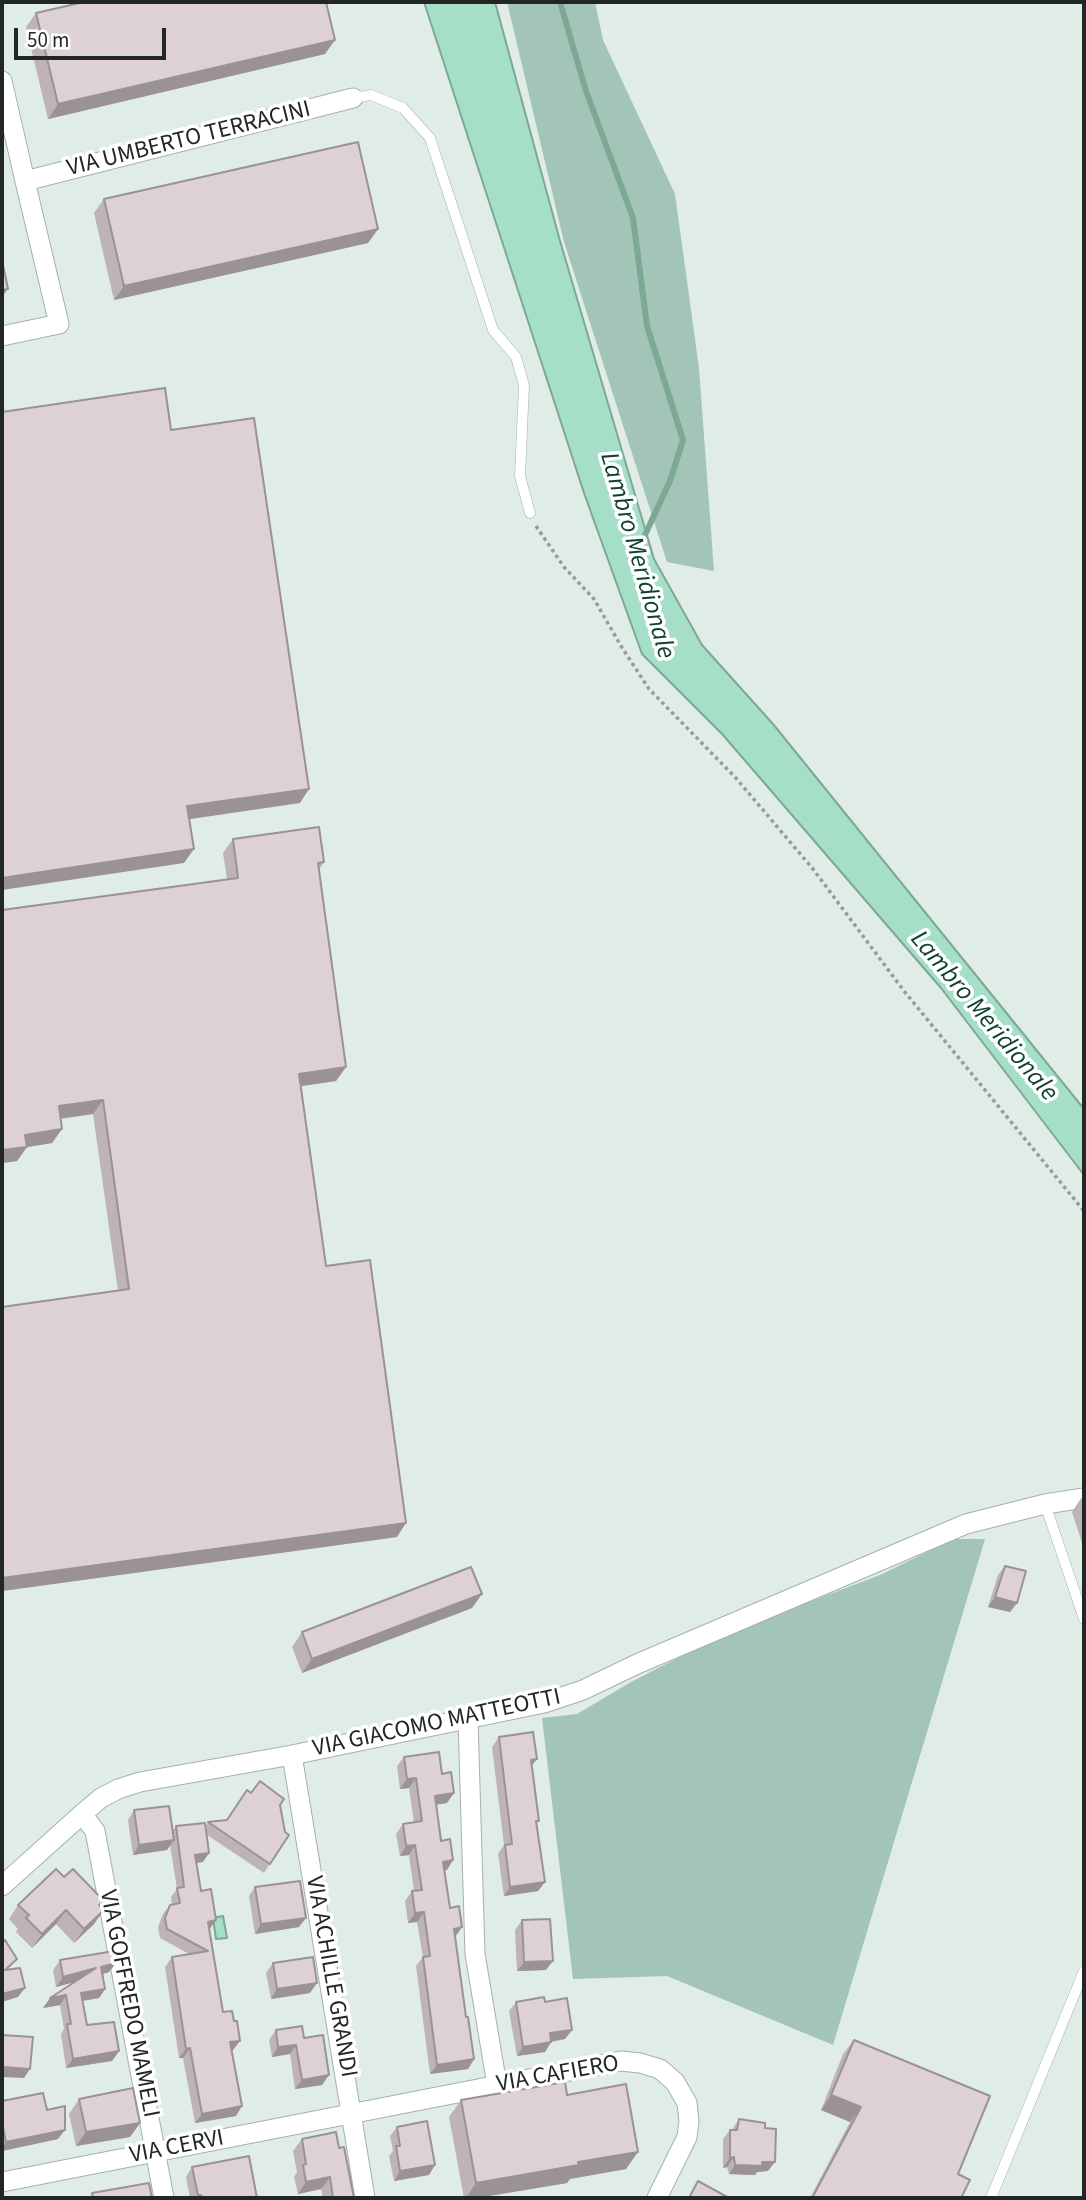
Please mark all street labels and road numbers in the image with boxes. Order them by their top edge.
street label: VIA UMBERTO TERRACINI [64,96,314,184]
street label: VIA GIACOMO MATTEOTTI [311,1684,563,1764]
street label: VIA ACHILLE GRANDI [298,1874,362,2080]
street label: VIA GOFFREDO MAMELI [92,1888,164,2120]
street label: VIA CAFIERO [495,2050,621,2100]
street label: VIA CERVI [127,2125,227,2171]

